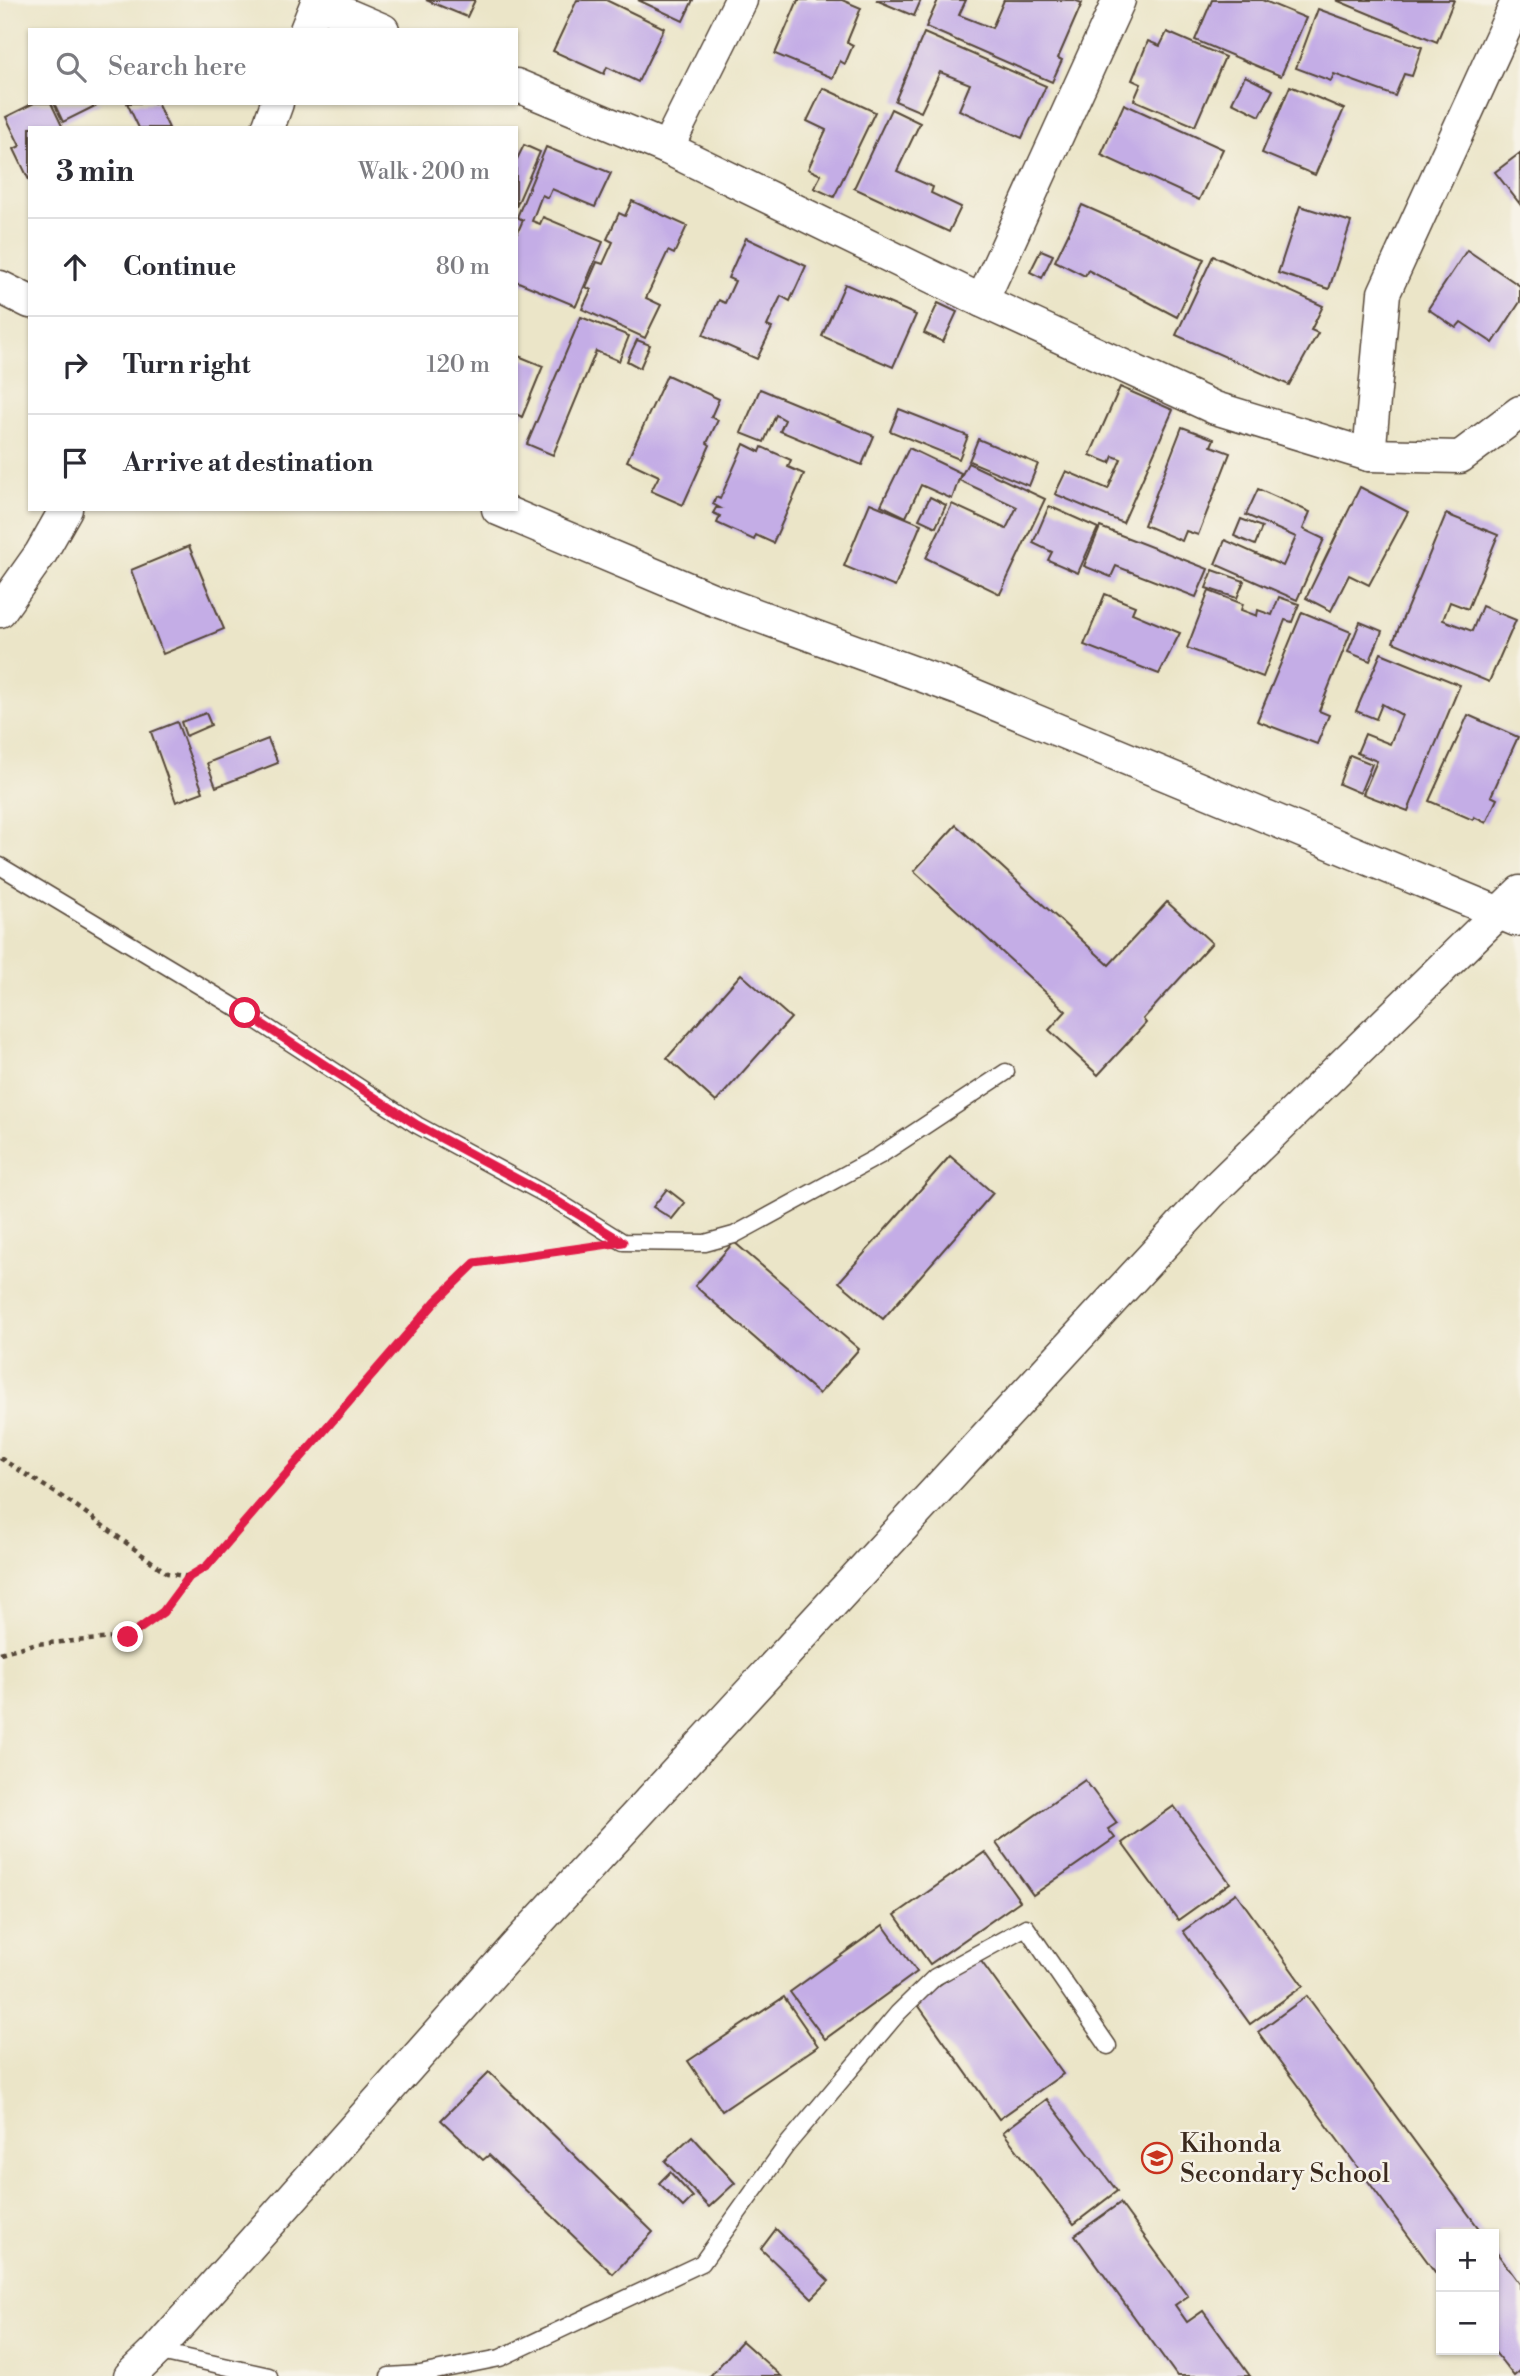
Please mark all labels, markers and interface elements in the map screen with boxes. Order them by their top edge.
search box [28,28,518,105]
icon: search [52,48,90,86]
text: Search here [108,51,247,83]
text: 3 min [56,153,134,191]
text: Walk · 200 m [358,158,490,186]
icon: ahead [56,248,94,286]
text: Continue [123,251,236,283]
text: 80 m [436,253,490,281]
icon: right [56,346,94,384]
text: Turn right [123,349,251,381]
text: 120 m [426,351,490,379]
icon: arrive [56,444,94,482]
text: Arrive at destination [123,447,373,479]
route start [229,997,260,1028]
route end [112,1621,143,1652]
place label: Kihonda Secondary School [1180,2128,1390,2190]
school or university icon: Kihonda Secondary School [1140,2141,1174,2175]
map controls [1436,2229,1499,2355]
button: + [1436,2229,1499,2292]
button: − [1436,2292,1499,2355]

